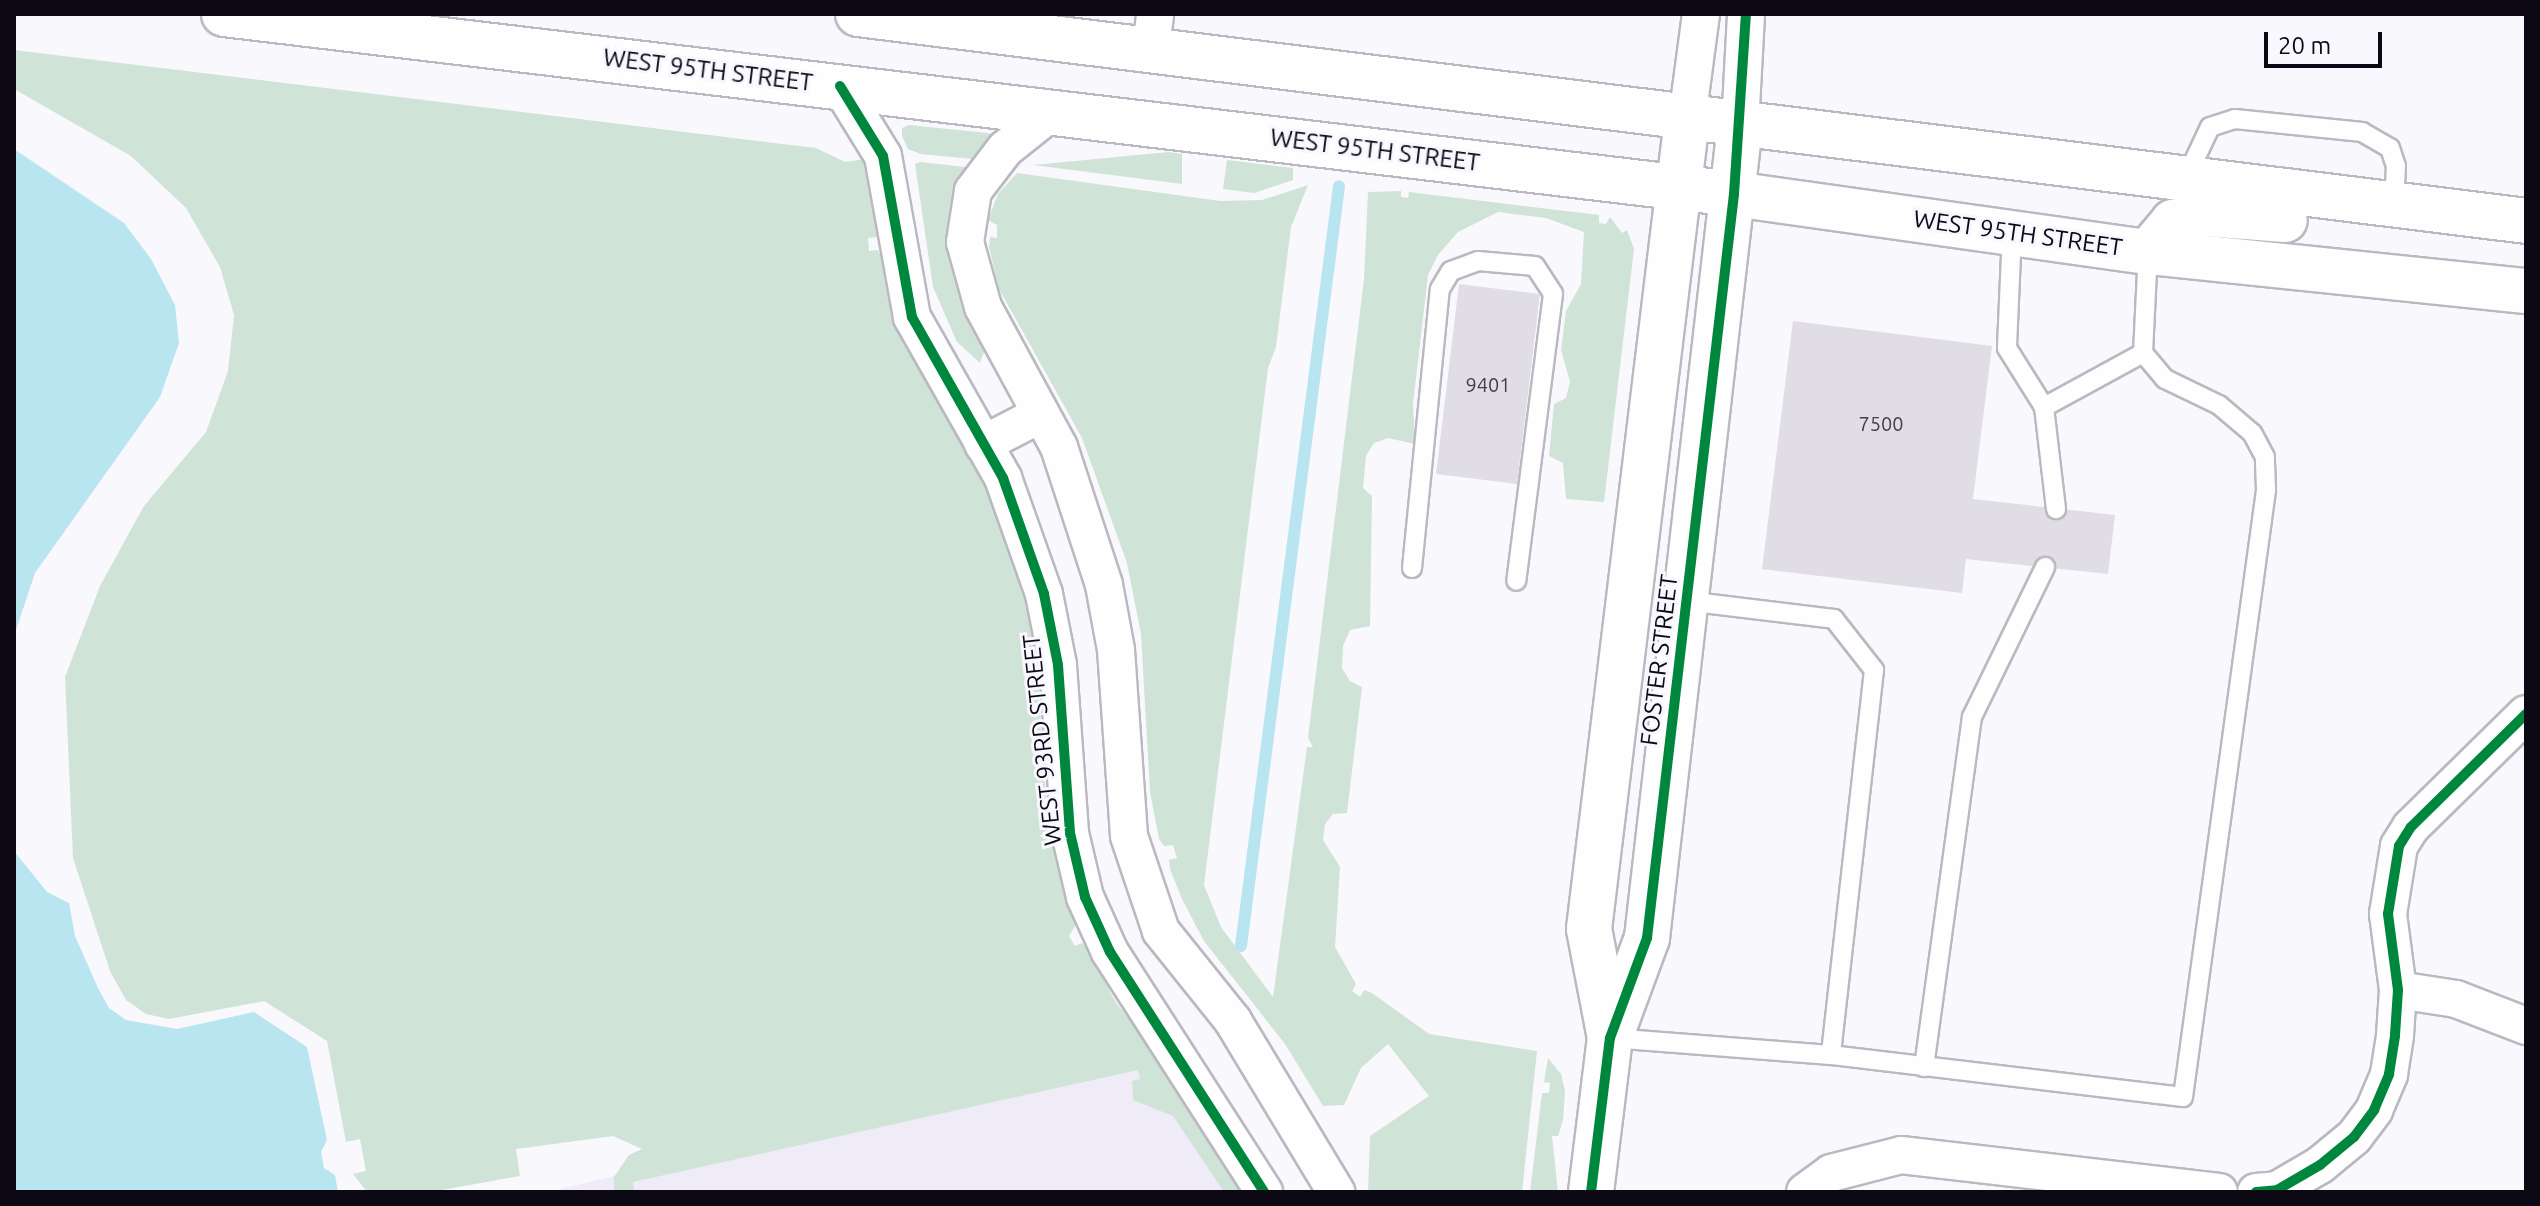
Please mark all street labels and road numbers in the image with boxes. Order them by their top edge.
street label: WEST 95TH STREET [602,43,814,97]
street label: WEST 95TH STREET [1269,123,1481,177]
street label: WEST 95TH STREET [1912,204,2124,262]
street label: FOSTER STREET [1634,573,1684,747]
street label: WEST 93RD STREET [1017,633,1067,847]

